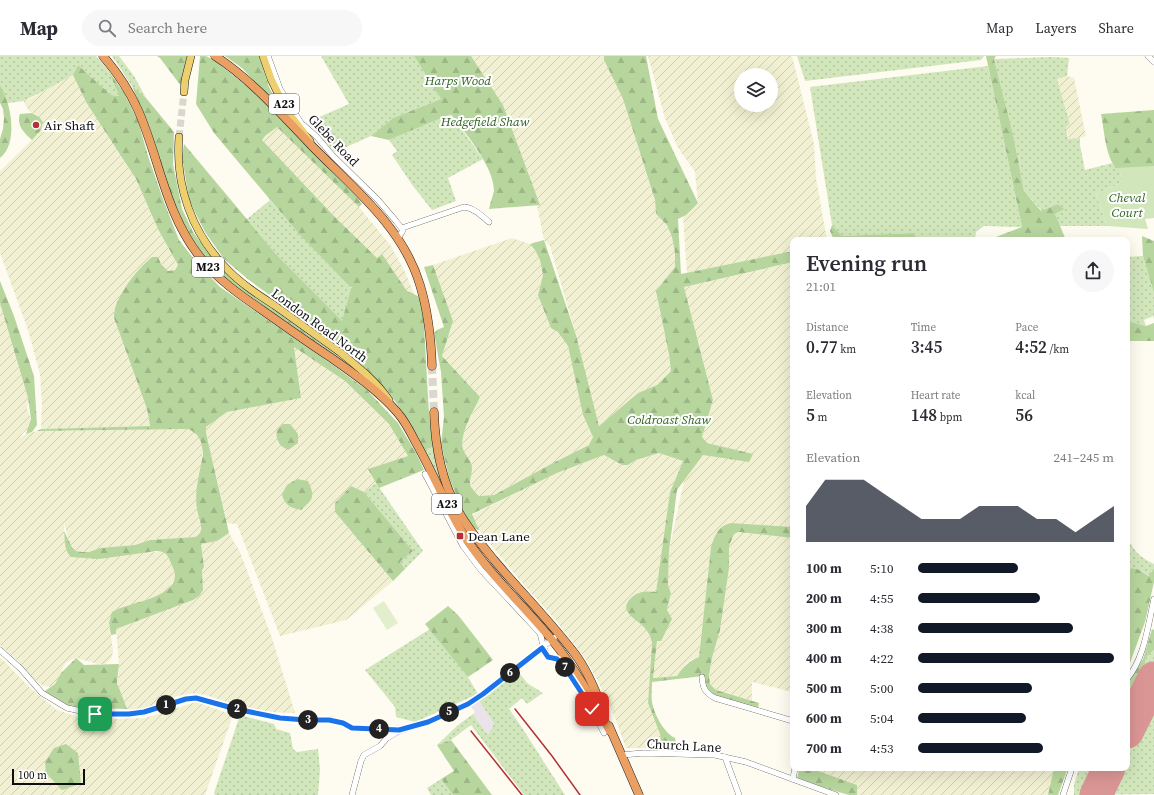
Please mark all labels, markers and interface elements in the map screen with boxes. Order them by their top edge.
search box [82,10,362,46]
text: Map [20,15,58,41]
icon: search [96,17,118,39]
text: Search here [128,17,207,38]
text: Map [986,18,1013,38]
text: Layers [1035,18,1077,38]
text: Share [1099,18,1134,38]
map controls [734,68,778,112]
button: layers [734,68,778,112]
park label: Harps Wood [424,72,491,89]
road number: A23 [269,94,299,114]
street label: Glebe Road [305,111,363,170]
park label: Hedgefield Shaw [440,113,530,130]
place label: Air Shaft [44,117,95,134]
marker: Air Shaft [31,120,41,130]
park label: Cheval Court [1109,189,1146,221]
text: Evening run [806,248,927,278]
button: share [1072,250,1114,292]
road number: M23 [192,257,224,277]
text: 21:01 [806,278,836,295]
street label: London Road North [268,285,371,366]
text: Distance [806,320,849,335]
text: Time [911,320,936,335]
text: Pace [1015,320,1038,335]
text: 0.77 [806,335,838,359]
text: 3:45 [911,335,942,359]
text: 4:52 [1015,335,1047,359]
text: km [838,342,856,357]
text: /km [1047,342,1069,357]
text: Elevation [806,388,852,403]
text: Heart rate [911,388,960,403]
text: kcal [1015,388,1035,403]
text: 5 [806,403,815,427]
text: 148 [911,403,937,427]
text: 56 [1015,403,1033,427]
text: m [815,410,827,425]
text: bpm [937,410,962,425]
park label: Coldroast Shaw [627,411,711,428]
text: Elevation [806,449,860,466]
text: 241–245 m [1054,449,1114,466]
road number: A23 [432,494,462,514]
place label: Dean Lane [468,528,530,545]
marker: Dean Lane [455,531,465,541]
text: 100 m [806,560,842,577]
text: 5:10 [870,560,893,577]
text: 200 m [806,590,842,607]
text: 4:55 [870,590,893,607]
text: 300 m [806,620,842,637]
text: 4:38 [870,620,893,637]
text: 400 m [806,650,842,667]
text: 4:22 [870,650,893,667]
pin: 7 [555,657,575,677]
text: 7 [562,659,568,674]
pin: 6 [500,663,520,683]
text: 6 [507,665,513,680]
text: 500 m [806,680,842,697]
text: 5:00 [870,680,893,697]
pin [575,692,609,726]
pin: 1 [156,695,176,715]
pin [78,697,112,731]
text: 1 [163,697,169,712]
icon: check [581,698,603,720]
pin: 2 [227,699,247,719]
text: 2 [234,701,240,716]
pin: 5 [439,702,459,722]
icon: arrive [84,703,106,725]
text: 5 [446,704,452,719]
pin: 3 [298,710,318,730]
text: 600 m [806,710,842,727]
text: 5:04 [870,710,893,727]
text: 3 [305,712,311,727]
pin: 4 [369,719,389,739]
text: 4 [376,721,382,736]
street label: Church Lane [646,735,722,756]
text: 700 m [806,740,842,757]
text: 4:53 [870,740,893,757]
scale bar [12,767,85,786]
text: 100 m [18,768,47,783]

